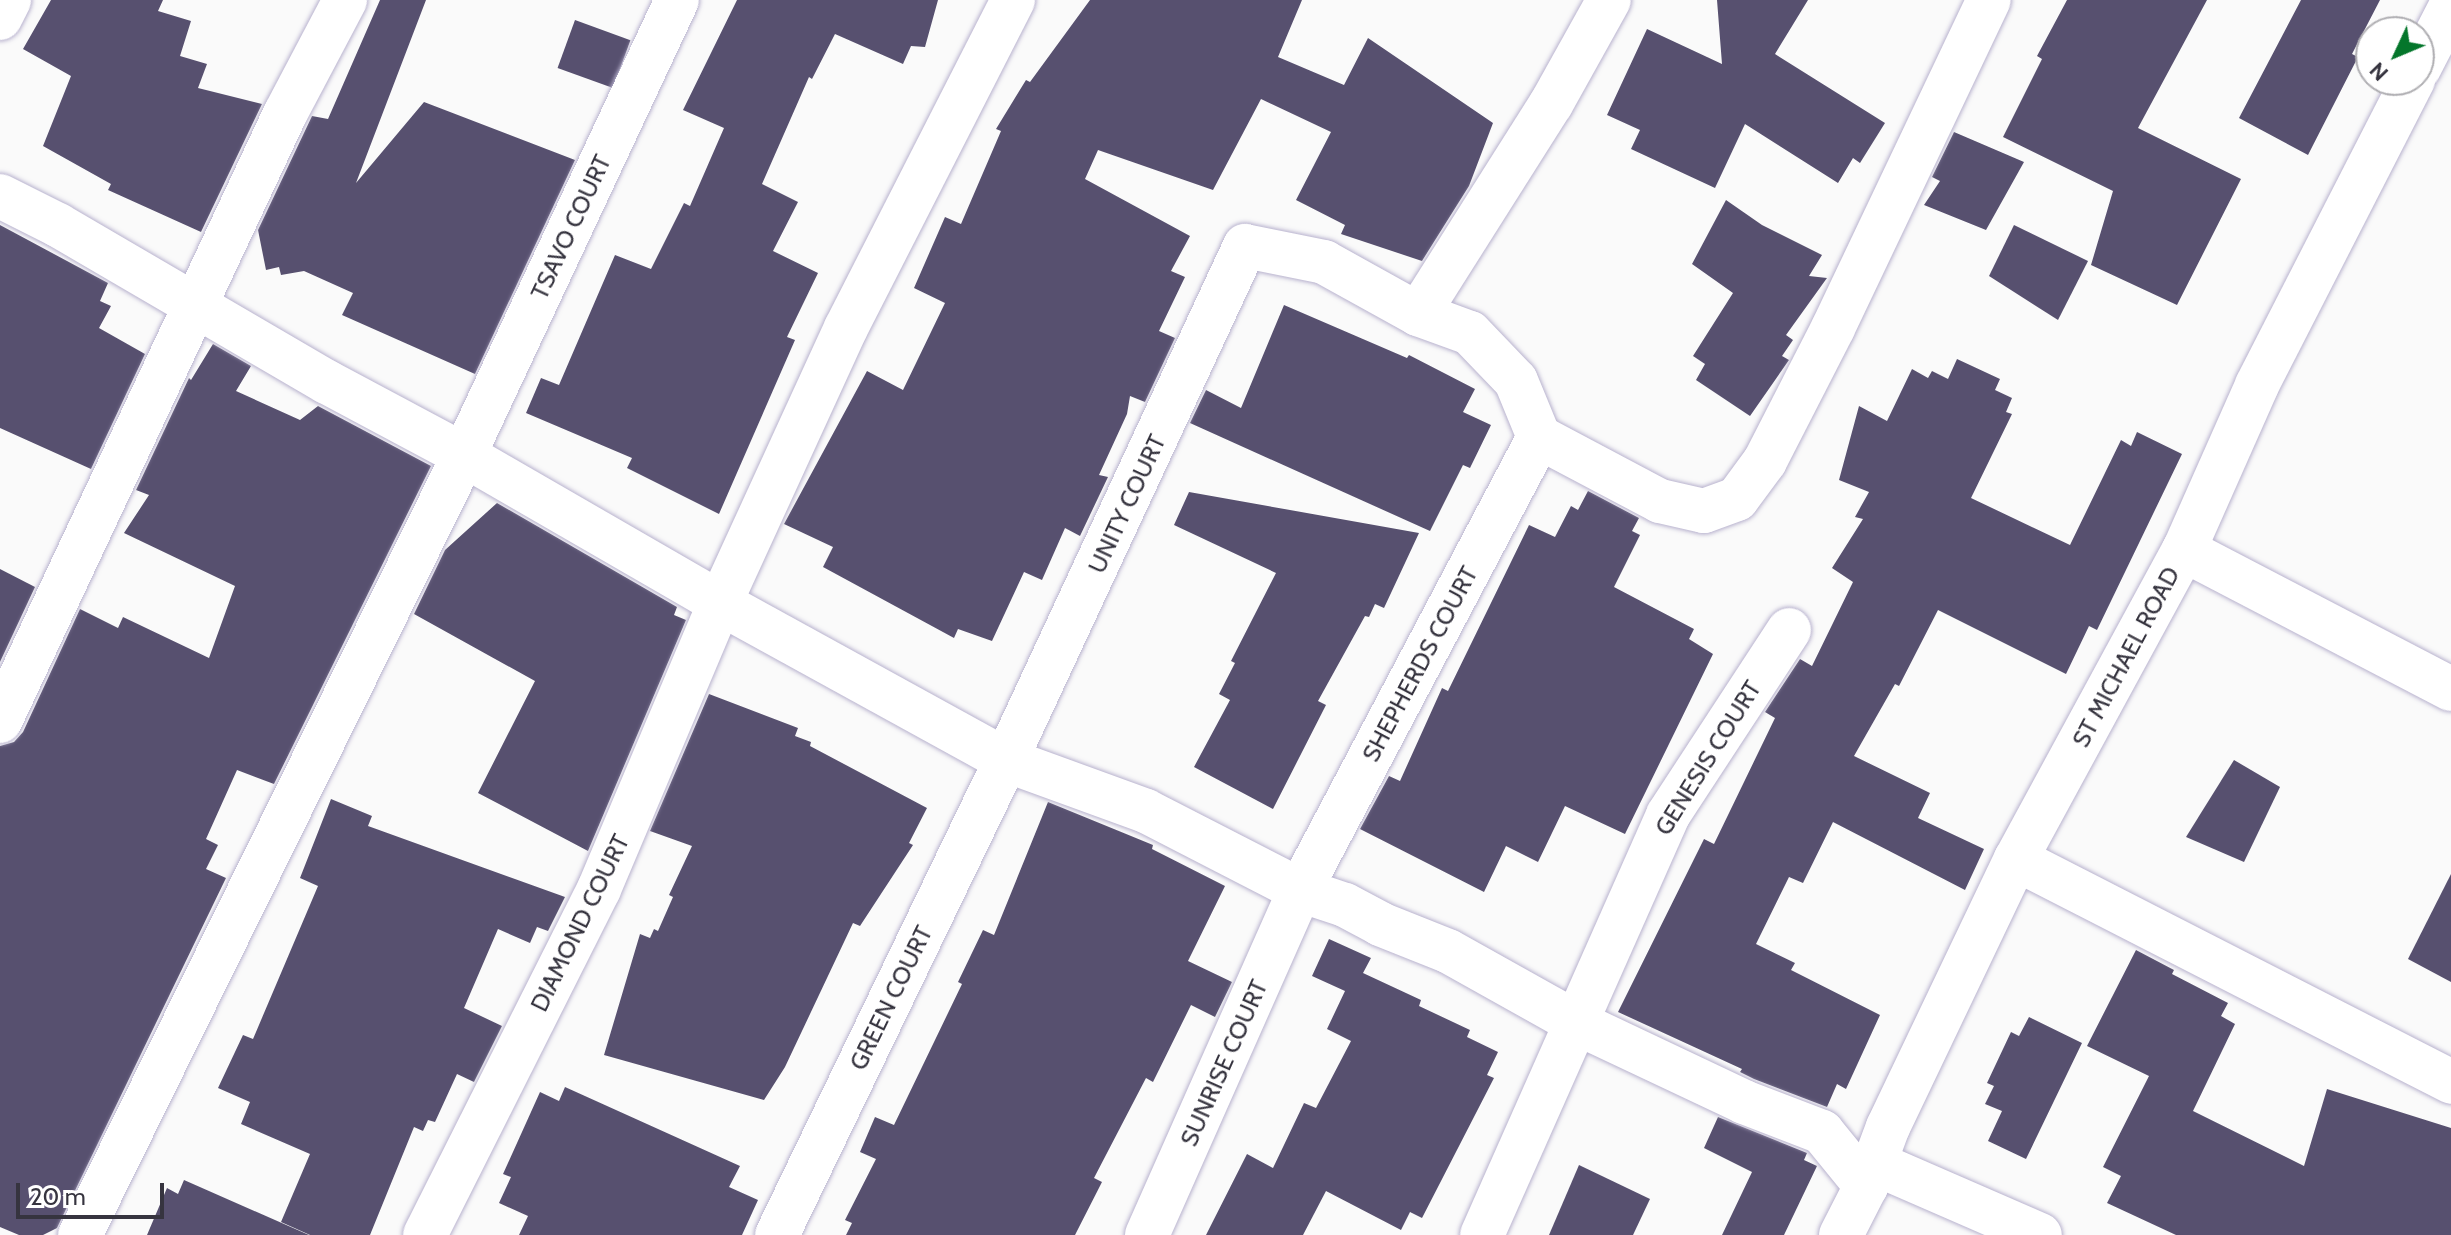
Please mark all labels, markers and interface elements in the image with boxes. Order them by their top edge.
north arrow [2355,16,2435,96]
text: N [2364,57,2394,87]
street label: TSAVO COURT [525,150,617,304]
street label: UNITY COURT [1082,430,1172,578]
street label: SHEPHERDS COURT [1356,562,1484,766]
street label: ST MICHAEL ROAD [2066,562,2186,752]
street label: GENESIS COURT [1649,676,1767,840]
street label: DIAMOND COURT [525,830,635,1016]
street label: GREEN COURT [844,921,938,1075]
street label: SUNRISE COURT [1174,975,1274,1151]
scale bar [20,1167,168,1217]
text: 20 m [30,1182,86,1211]

